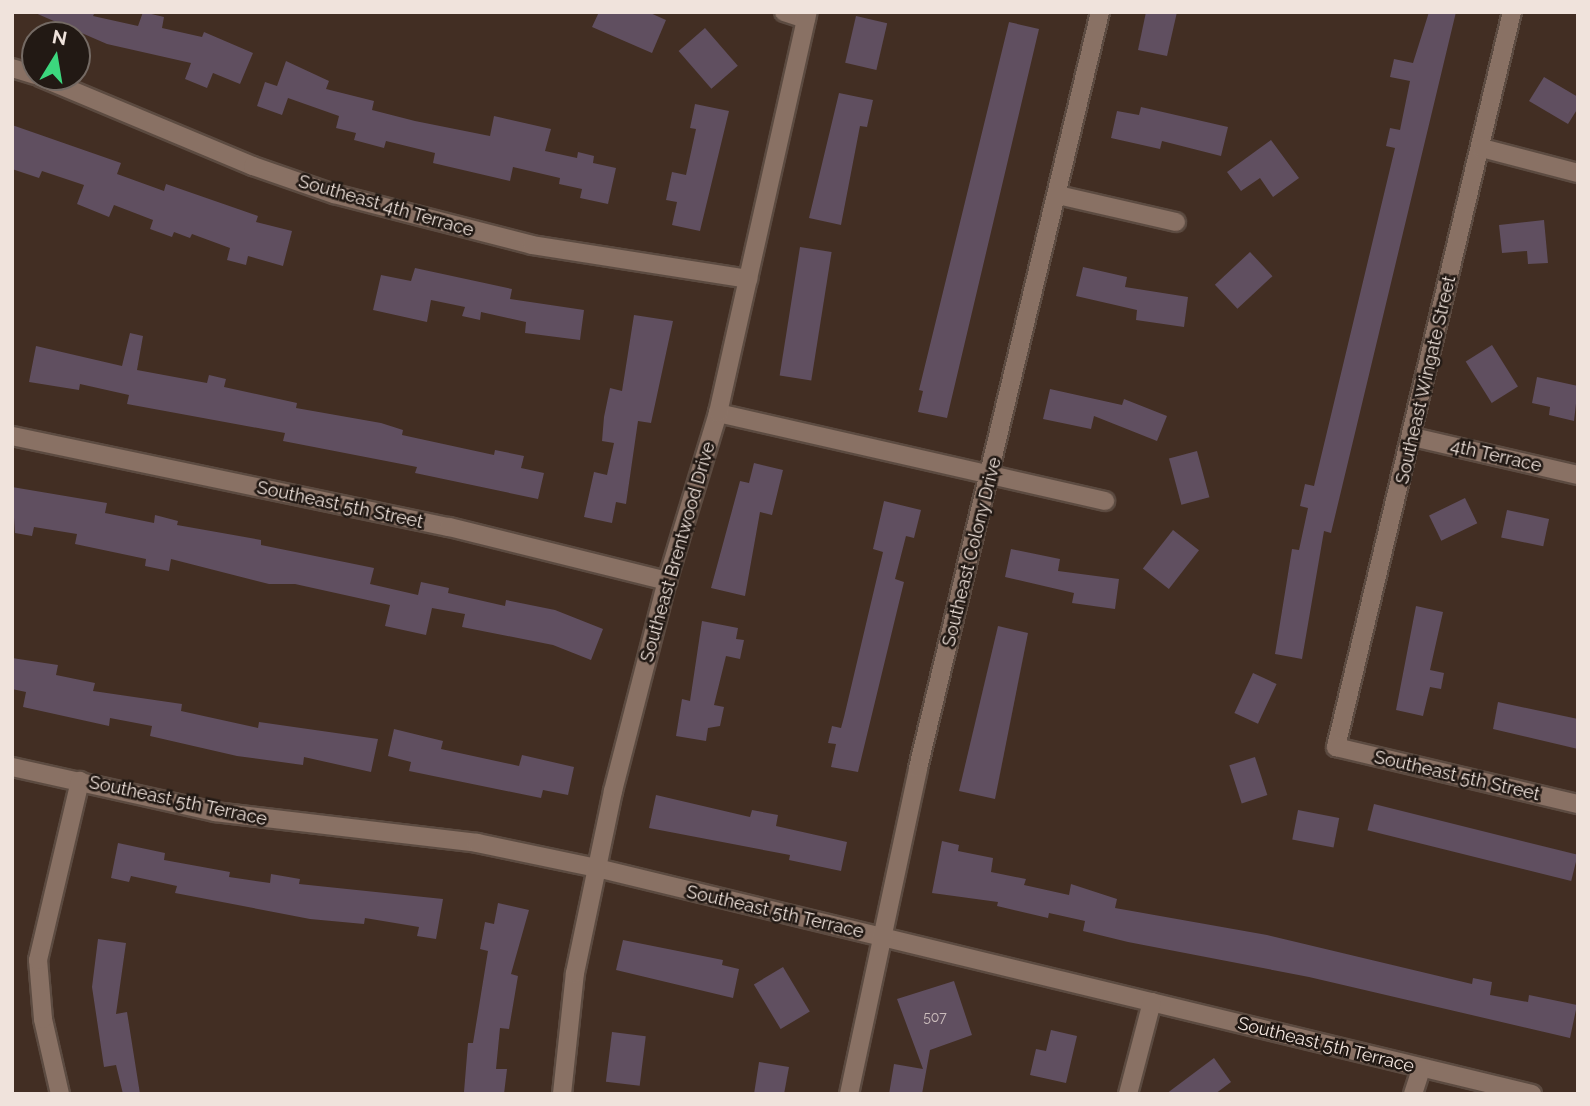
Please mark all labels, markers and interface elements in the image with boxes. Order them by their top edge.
north arrow [21,21,91,91]
text: N [50,25,69,50]
street label: Southeast 4th Terrace [296,171,476,241]
street label: Southeast Wingate Street [1391,274,1461,486]
street label: 4th Terrace [1448,435,1544,477]
street label: Southeast Brentwood Drive [636,439,720,665]
street label: Southeast Colony Drive [938,455,1006,649]
street label: Southeast 5th Street [255,477,425,533]
street label: Southeast 5th Street [1372,746,1542,806]
street label: Southeast 5th Terrace [87,772,269,830]
street label: Southeast 5th Terrace [684,881,866,943]
house number: 507 [923,1009,947,1025]
street label: Southeast 5th Terrace [1235,1013,1417,1077]

